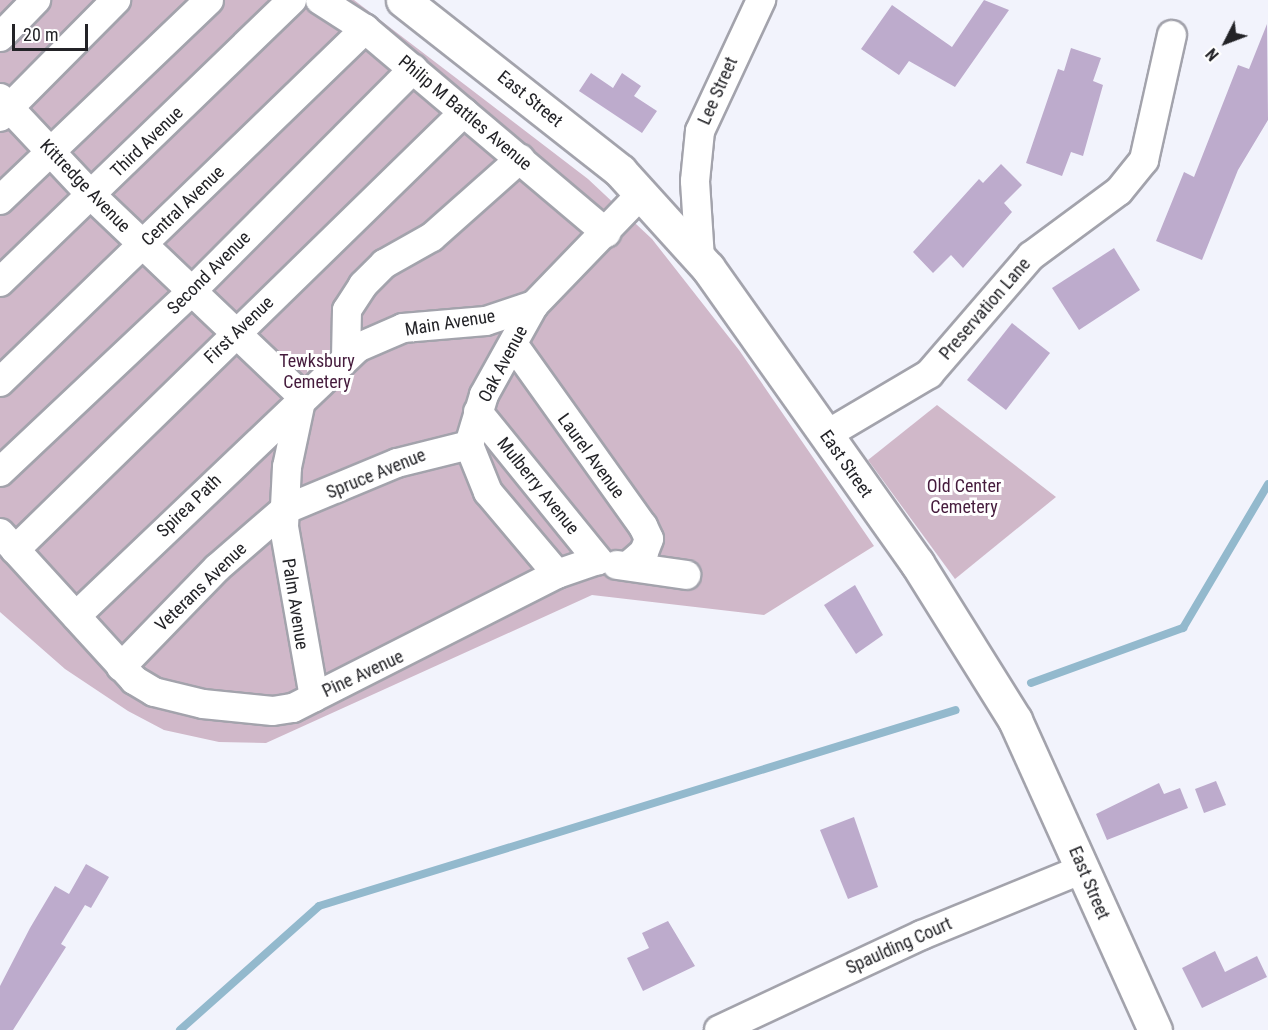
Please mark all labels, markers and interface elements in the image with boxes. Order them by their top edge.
scale bar [15,12,92,50]
north arrow [1196,12,1256,72]
text: 20 m [23,24,58,45]
text: N [1202,44,1223,64]
street label: Philip M Battles Avenue [394,51,536,175]
street label: Lee Street [694,54,742,128]
street label: East Street [493,66,567,132]
street label: Third Avenue [106,102,188,182]
street label: Kittredge Avenue [35,135,135,237]
street label: Central Avenue [137,161,229,251]
street label: Second Avenue [163,227,255,319]
street label: Preservation Lane [935,254,1035,364]
street label: First Avenue [200,292,278,368]
street label: Main Avenue [403,305,497,341]
street label: Oak Avenue [474,322,532,406]
park label: Tewksbury Cemetery [279,351,355,394]
street label: Laurel Avenue [553,409,629,503]
street label: East Street [815,426,877,502]
street label: Mulberry Avenue [492,433,584,539]
street label: Spruce Avenue [323,444,429,504]
street label: Spirea Path [152,470,226,542]
park label: Old Center Cemetery [927,476,1001,518]
street label: Veterans Avenue [151,538,251,636]
street label: Palm Avenue [277,557,313,651]
street label: Pine Avenue [319,646,407,702]
street label: East Street [1064,843,1114,923]
street label: Spaulding Court [843,913,955,979]

